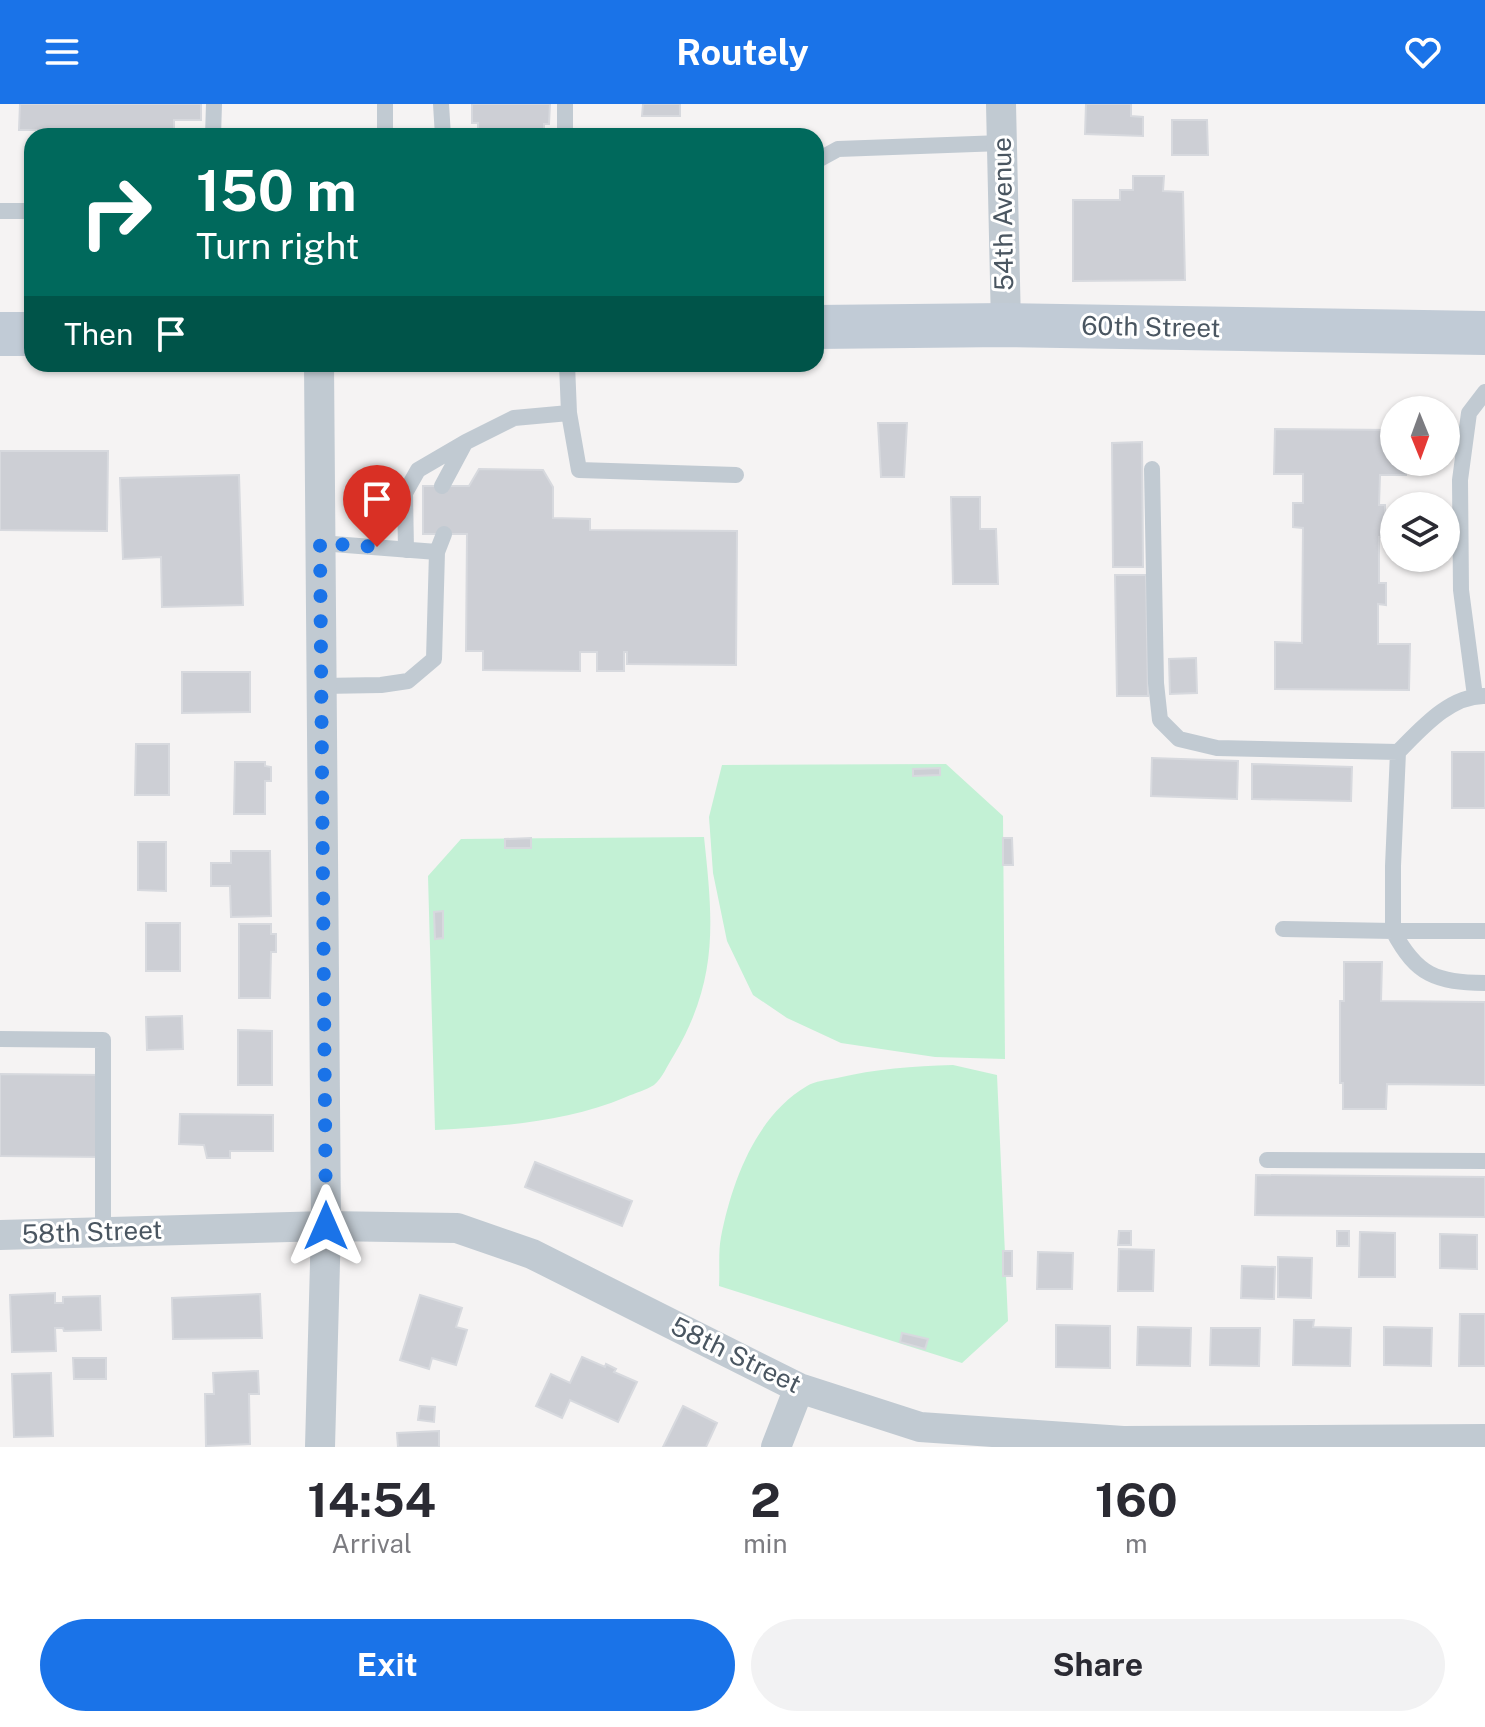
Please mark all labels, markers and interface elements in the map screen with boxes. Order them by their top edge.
icon: menu [40,30,84,74]
icon: heart [1401,30,1445,74]
text: Routely [676,31,809,73]
street label: 54th Avenue [986,137,1019,291]
text: 150 m [196,158,357,224]
icon: right [64,160,168,264]
text: Turn right [196,225,359,267]
street label: 60th Street [1081,310,1221,343]
icon: arrive [149,312,193,356]
text: Then [64,316,133,352]
north arrow [1380,396,1460,476]
map controls [1380,396,1460,572]
pin [343,465,411,547]
icon: arrive [355,477,399,521]
button: layers [1380,492,1460,572]
position arrow [284,1184,368,1268]
street label: 58th Street [21,1214,163,1249]
street label: 58th Street [666,1310,806,1399]
text: 14:54 [307,1471,436,1528]
text: 2 [750,1471,781,1528]
text: 160 [1095,1471,1178,1528]
text: Arrival [332,1528,412,1559]
text: min [743,1528,787,1559]
text: m [1125,1528,1147,1559]
button: Exit [40,1619,735,1711]
button: Share [751,1619,1445,1711]

